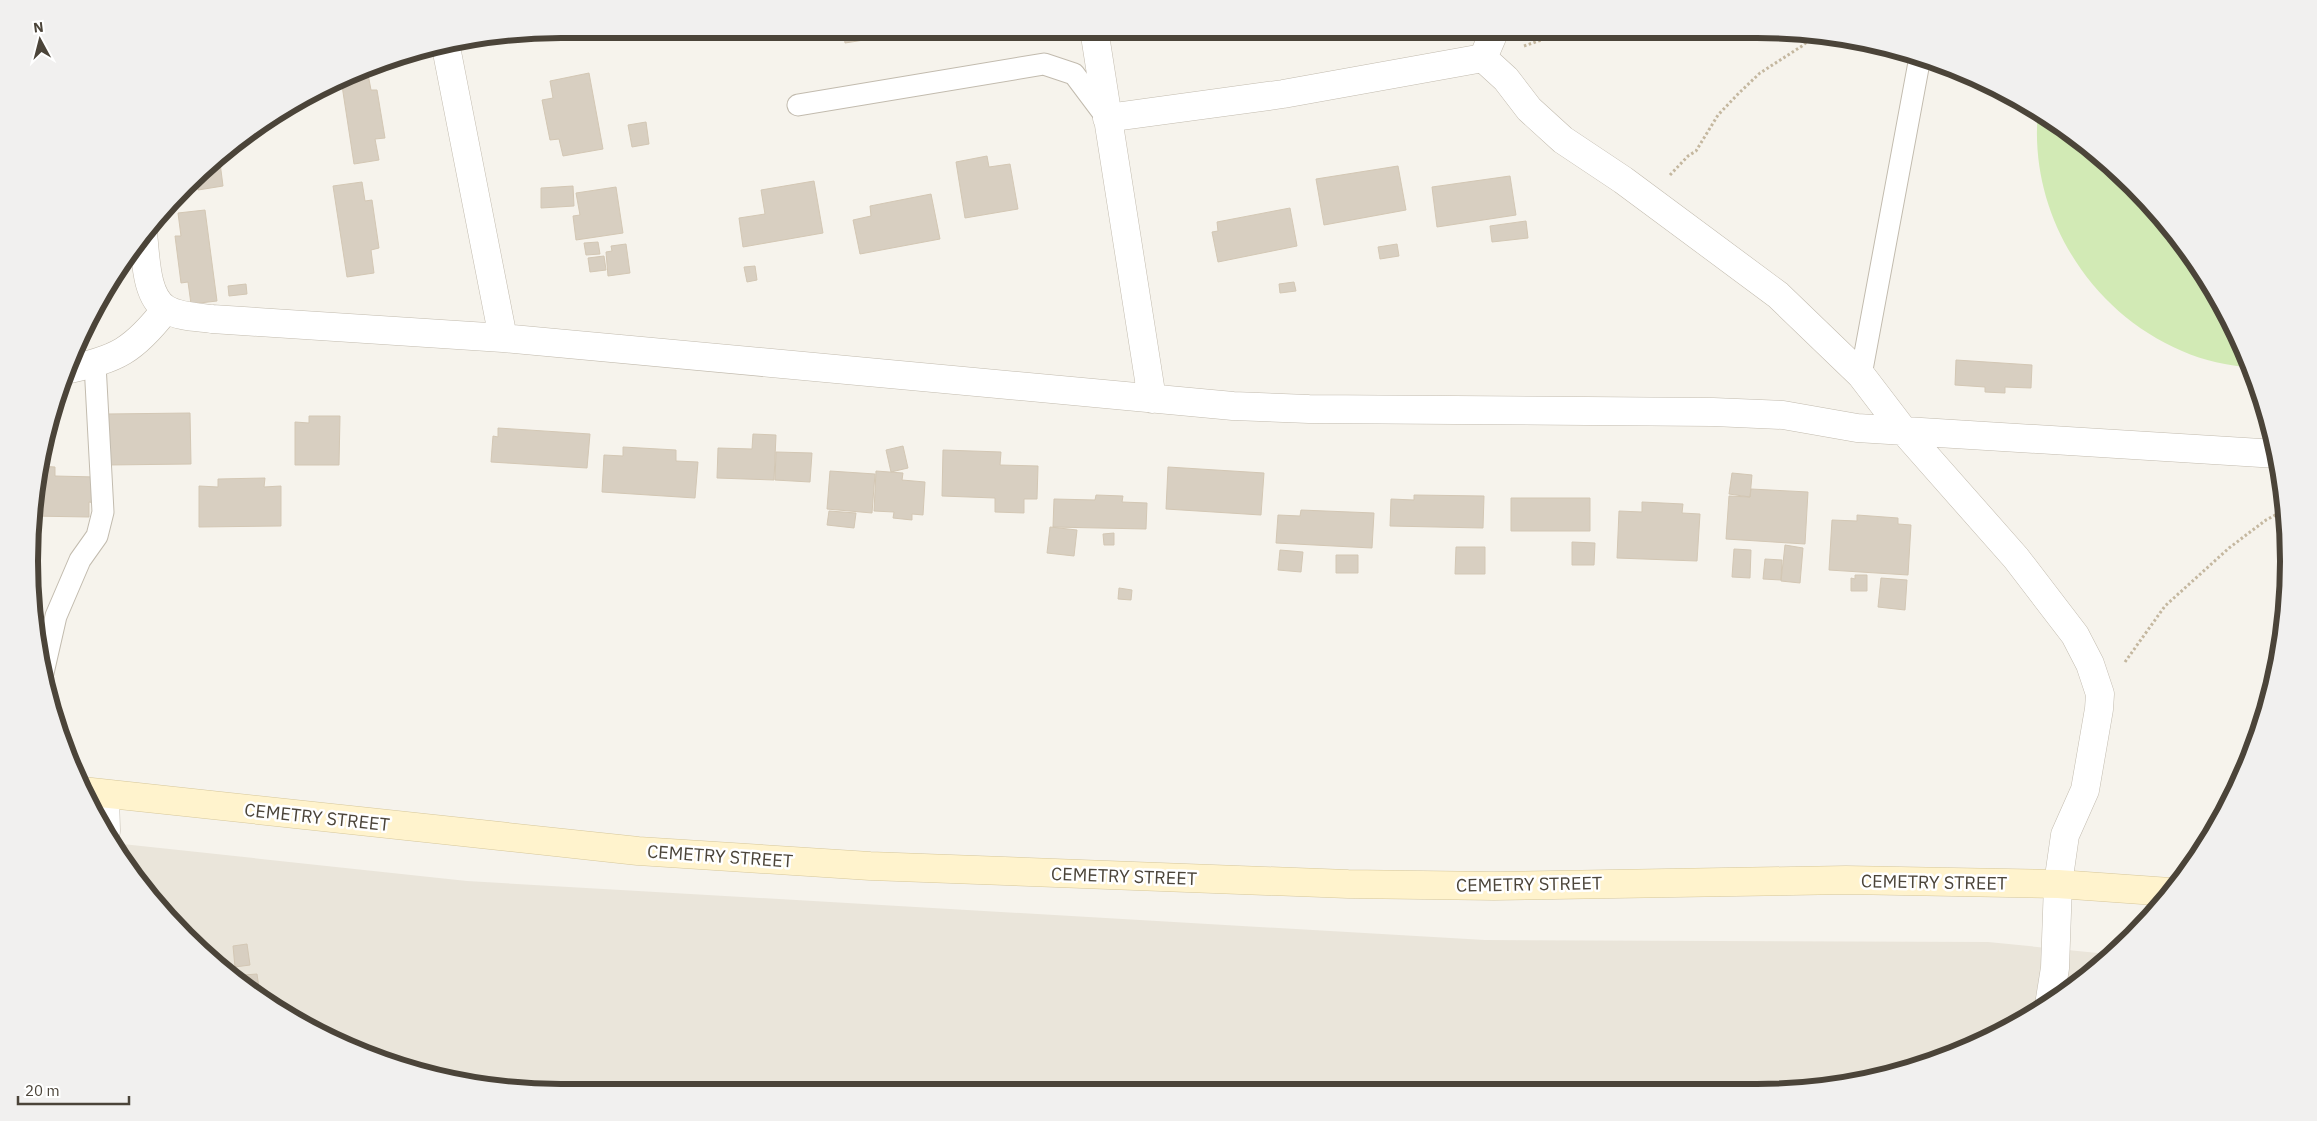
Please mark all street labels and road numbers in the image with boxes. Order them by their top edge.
street label: CEMETRY STREET [243,798,391,836]
street label: CEMETRY STREET [646,839,794,873]
street label: CEMETRY STREET [1051,862,1197,890]
street label: CEMETRY STREET [1861,869,2007,895]
street label: CEMETRY STREET [1456,871,1602,897]

